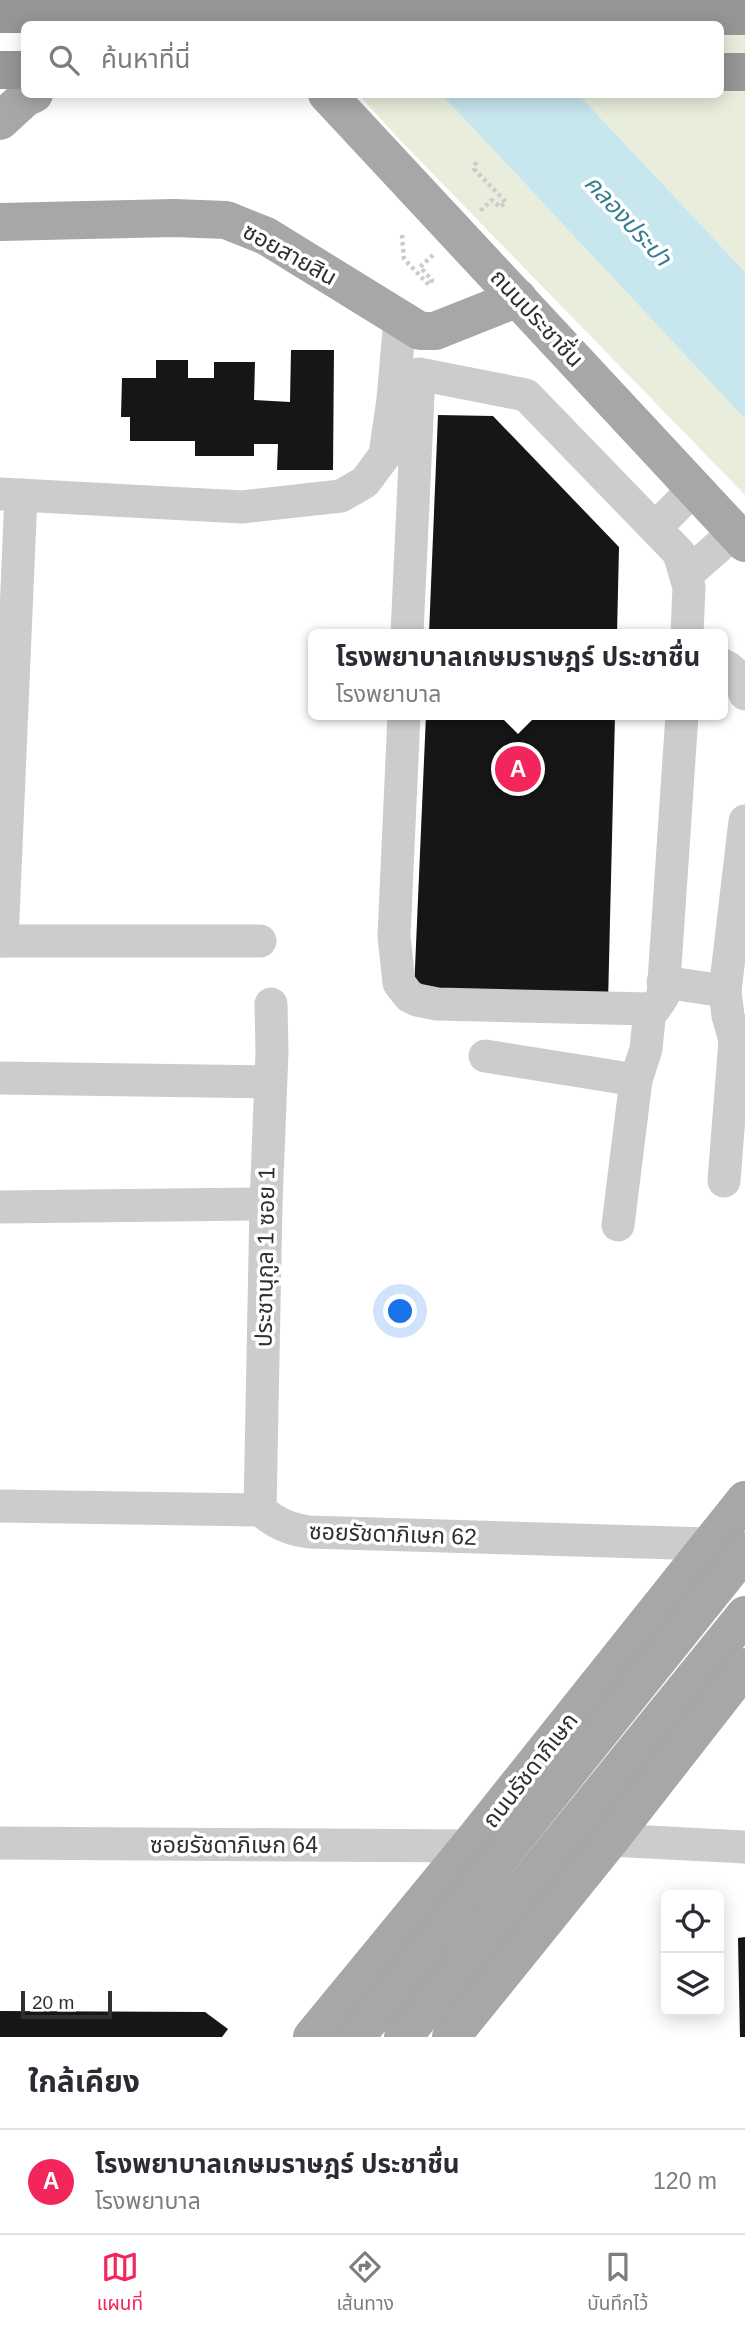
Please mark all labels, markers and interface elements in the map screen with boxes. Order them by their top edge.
search box [21,21,724,98]
icon: search [45,41,83,79]
text: ค้นหาที่นี่ [101,44,191,74]
water label: คลองประปา [579,169,678,272]
street label: ซอยสายสิน [239,218,341,290]
street label: ถนนประชาชื่น [485,262,591,372]
popup [308,629,728,720]
text: โรงพยาบาลเกษมราษฎร์ ประชาชื่น [336,642,700,672]
text: โรงพยาบาล [336,681,441,707]
pin: A [495,743,541,795]
street label: ประชานุกูล 1 ซอย 1 [250,1167,282,1347]
your location [383,1294,417,1328]
street label: ซอยรัชดาภิเษก 62 [309,1518,477,1550]
street label: ถนนรัชดาภิเษก [477,1707,583,1833]
street label: ซอยรัชดาภิเษก 64 [150,1832,318,1858]
map controls [661,1890,724,2016]
button: locate [661,1890,724,1953]
button: layers [661,1953,724,2016]
scale bar [21,1988,112,2020]
text: 20 m [32,1992,74,2013]
text: ใกล้เคียง [28,2065,140,2098]
text: โรงพยาบาลเกษมราษฎร์ ประชาชื่น [95,2149,460,2179]
text: A [43,2168,59,2194]
text: 120 m [653,2168,717,2194]
text: โรงพยาบาล [95,2188,201,2214]
tab: แผนที่ [97,2248,143,2319]
tab: เส้นทาง [336,2248,394,2319]
tab: บันทึกไว้ [587,2248,648,2319]

